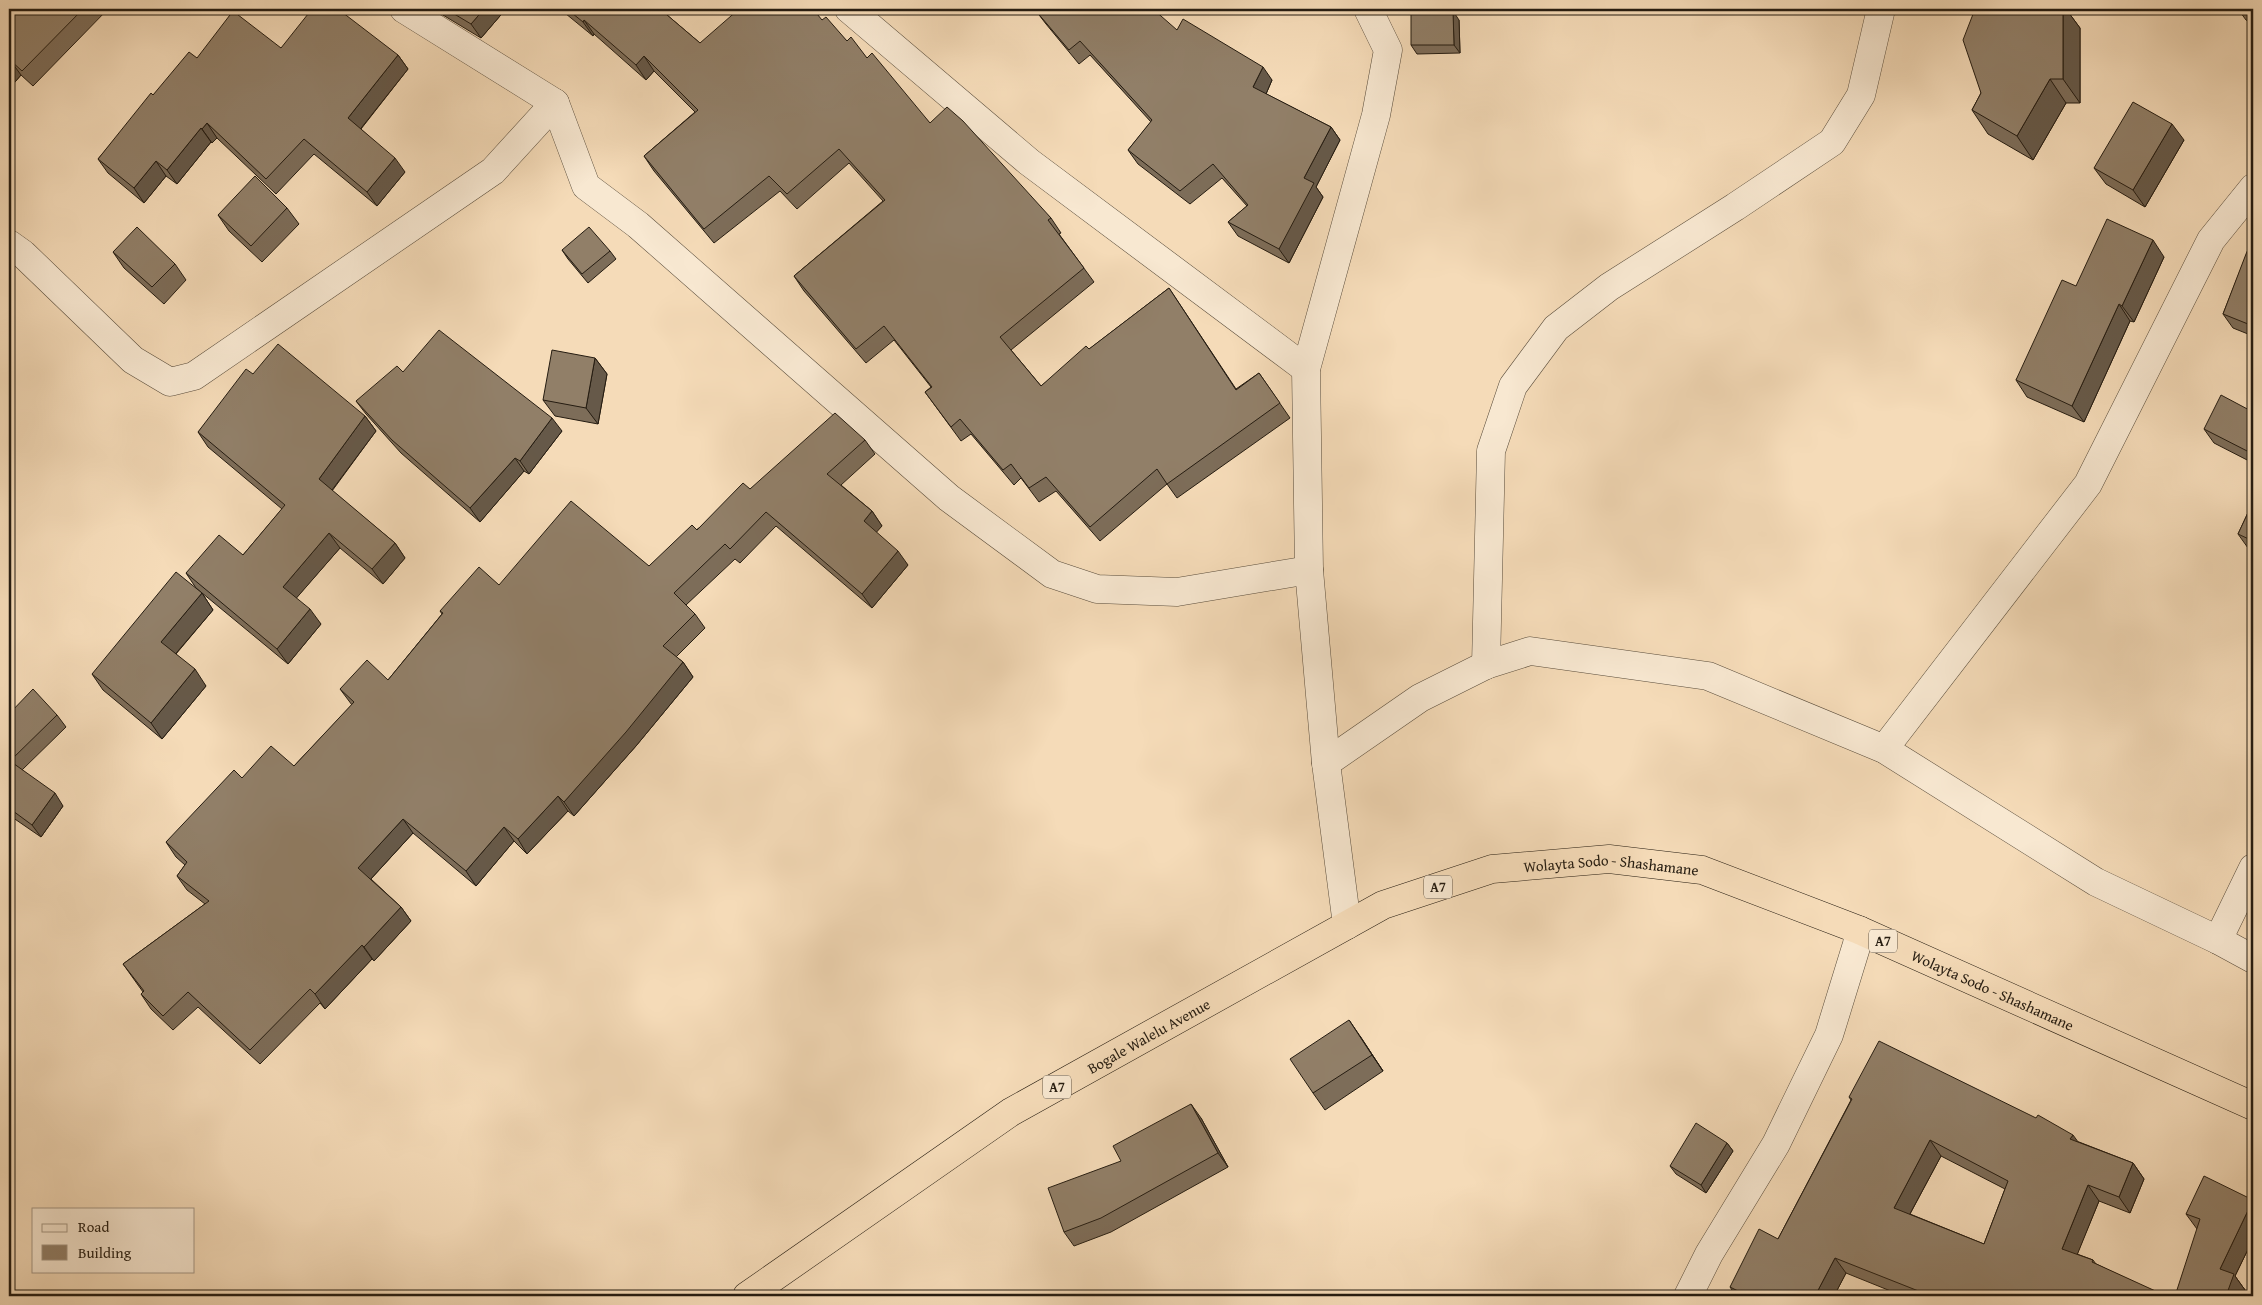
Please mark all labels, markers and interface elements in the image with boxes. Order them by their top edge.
street label: Wolayta Sodo - Shashamane [1523,848,1700,880]
road number: A7 [1424,876,1452,899]
road number: A7 [1869,929,1897,952]
street label: Wolayta Sodo - Shashamane [1908,944,2077,1035]
street label: Bogale Walelu Avenue [1083,993,1214,1078]
road number: A7 [1043,1076,1071,1098]
legend [32,1208,195,1272]
text: Road [78,1216,109,1237]
text: Building [78,1242,132,1263]

